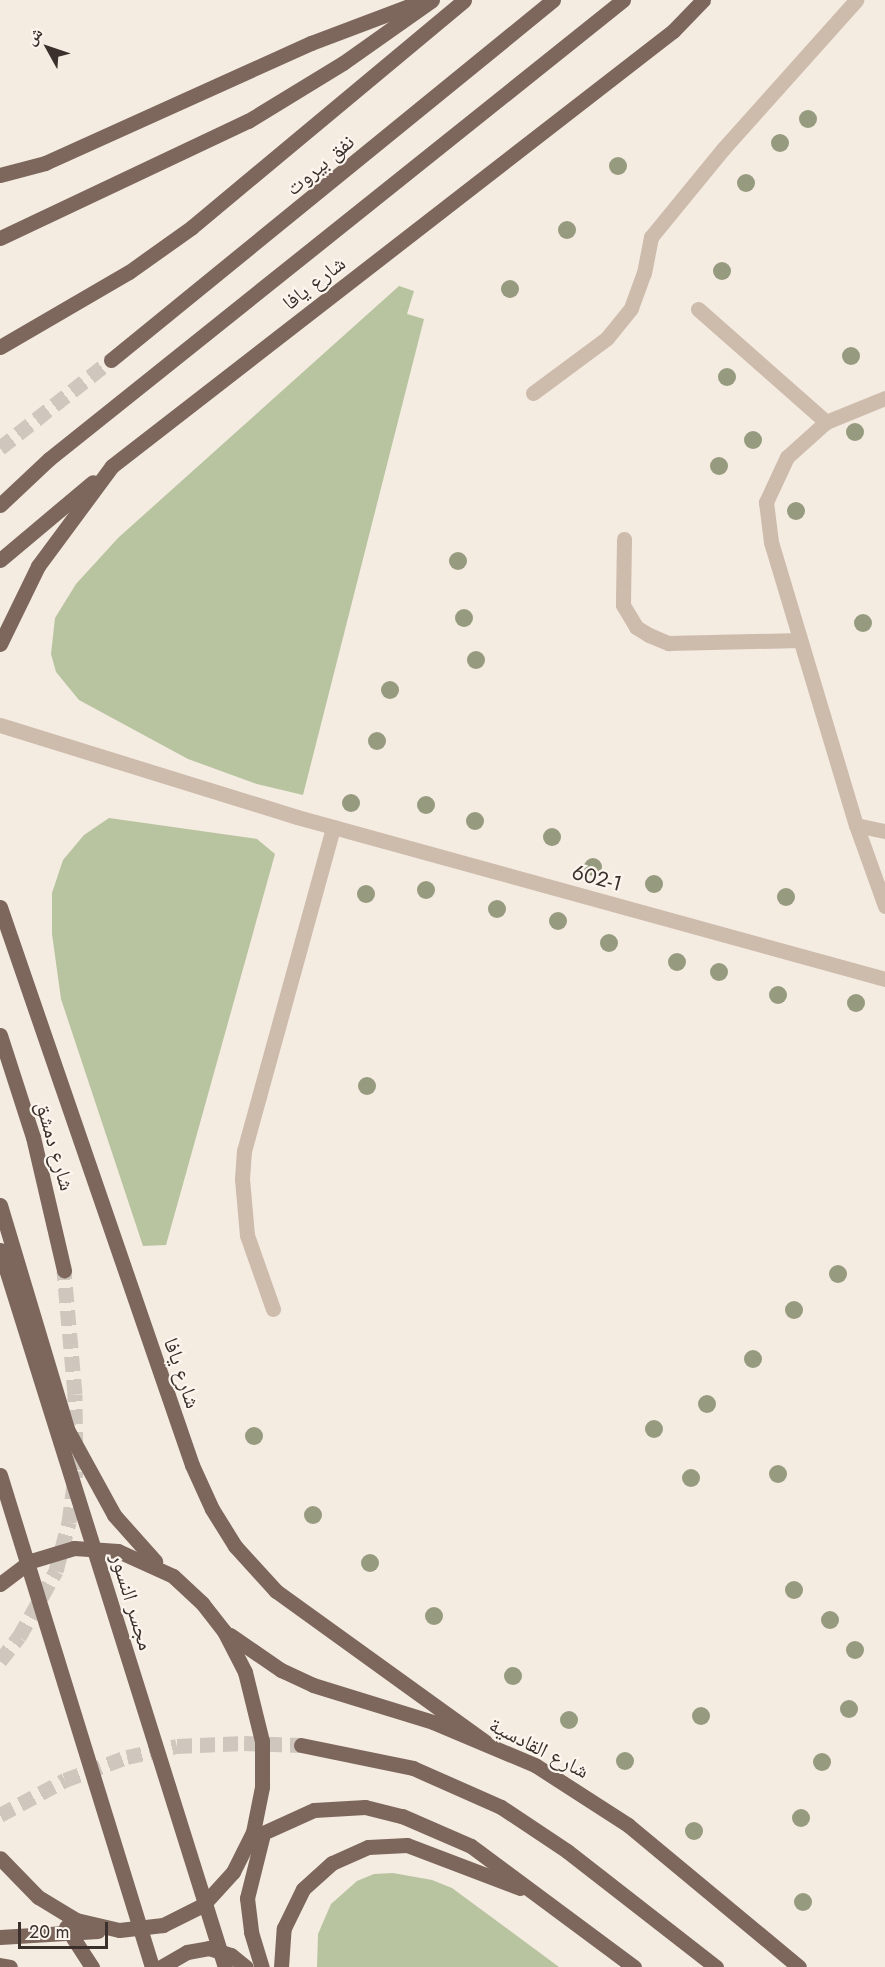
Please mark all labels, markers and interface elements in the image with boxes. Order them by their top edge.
north arrow [18,18,78,78]
text: ش [20,22,48,50]
street label: نفق بيروت [281,129,359,201]
street label: شارع يافا [278,251,350,315]
street label: 602-1 [569,859,625,897]
street label: شارع دمشق [30,1098,80,1194]
street label: شارع يافا [158,1334,206,1412]
street label: مجسر النسور [105,1551,159,1653]
street label: شارع القادسية [485,1712,593,1784]
scale bar [21,1910,111,1948]
text: 20 m [29,1919,69,1945]

